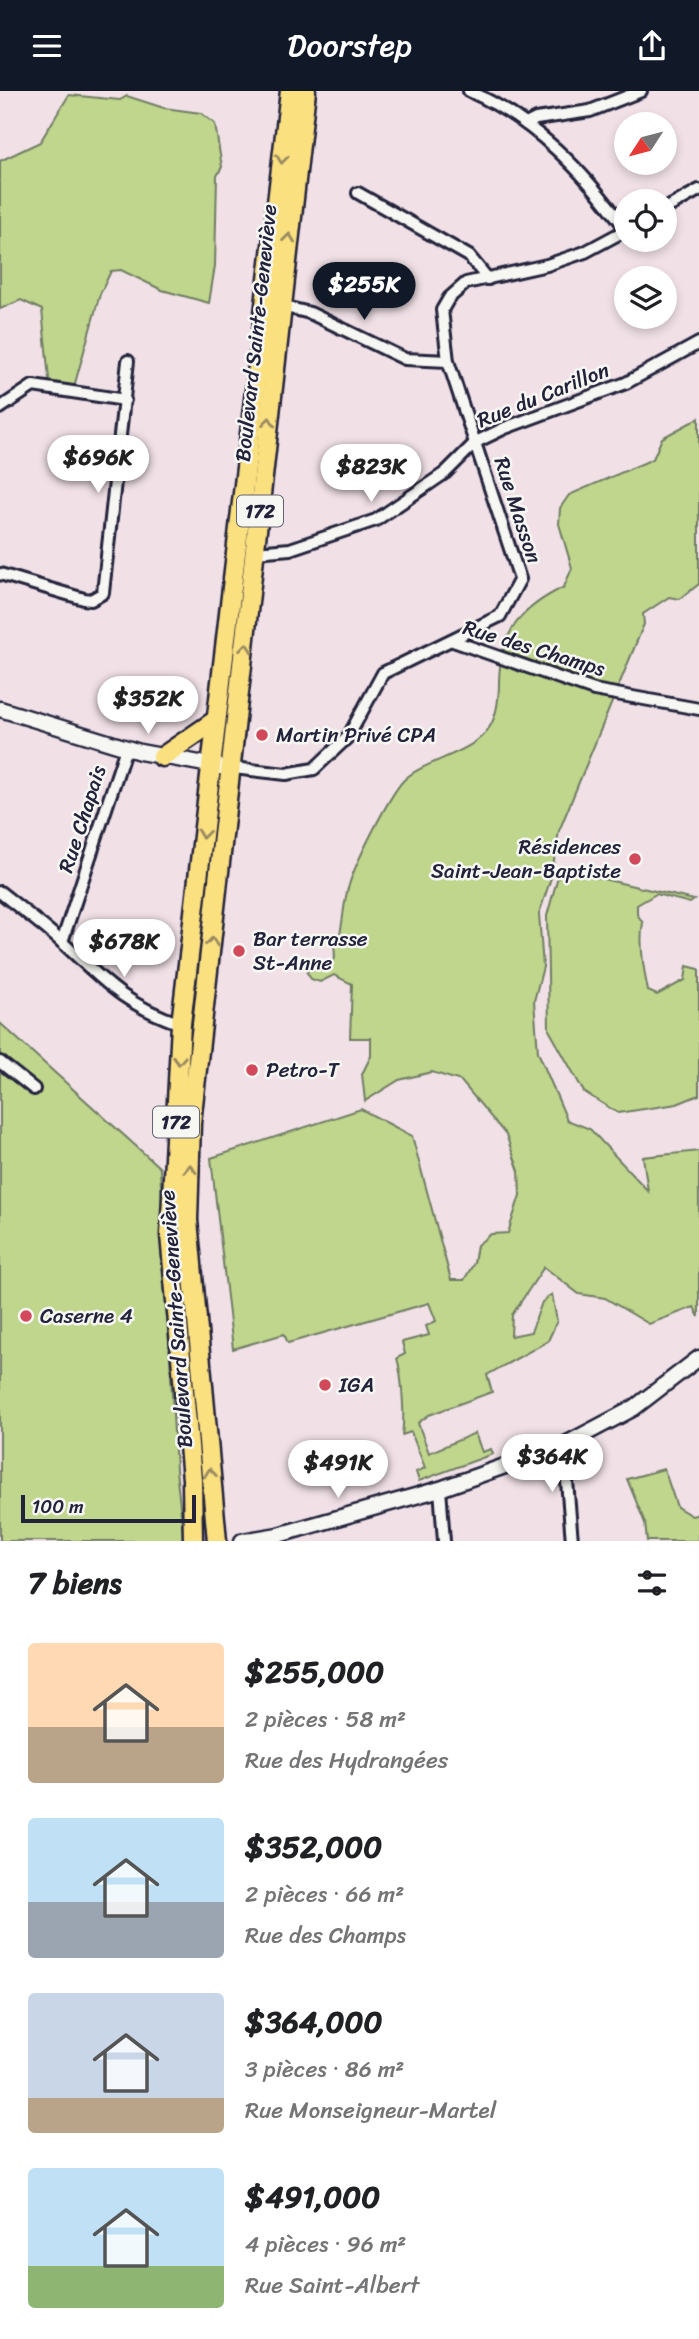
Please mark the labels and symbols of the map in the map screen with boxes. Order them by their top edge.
north arrow [614,112,677,175]
one-way arrow [275,153,290,165]
street label: Boulevard Sainte-Geneviève [224,202,288,464]
one-way arrow [281,232,296,244]
pin: $255K [315,263,413,322]
street label: Rue du Carillon [471,351,615,439]
one-way arrow [261,416,276,427]
pin: $696K [49,435,147,495]
pin: $823K [322,445,420,504]
street label: Rue Masson [483,452,553,568]
road number: 172 [237,495,283,527]
street label: Rue des Champs [458,608,610,688]
one-way arrow [238,642,253,654]
pin: $352K [99,677,197,736]
place label: Martin Privé CPA [276,716,436,754]
marker: Martin Privé CPA [254,727,270,743]
street label: Rue Chapais [47,760,117,878]
one-way arrow [196,828,211,840]
place label: Résidences Saint-Jean-Baptiste [431,828,621,890]
marker: Résidences Saint-Jean-Baptiste [627,851,643,867]
pin: $678K [75,919,173,979]
place label: Bar terrasse St-Anne [253,920,368,982]
one-way arrow [205,937,220,948]
marker: Bar terrasse St-Anne [231,943,247,959]
place label: Petro-T [266,1051,341,1089]
one-way arrow [172,1055,187,1066]
marker: Petro-T [244,1062,260,1078]
road number: 172 [153,1106,199,1137]
one-way arrow [182,1163,197,1174]
street label: Boulevard Sainte-Geneviève [148,1188,204,1449]
place label: Caserne 4 [40,1297,133,1335]
marker: Caserne 4 [18,1308,34,1324]
place label: IGA [338,1366,374,1404]
marker: IGA [317,1377,333,1393]
pin: $364K [503,1435,601,1494]
pin: $491K [289,1441,387,1500]
one-way arrow [203,1467,218,1478]
scale bar [21,1492,196,1524]

